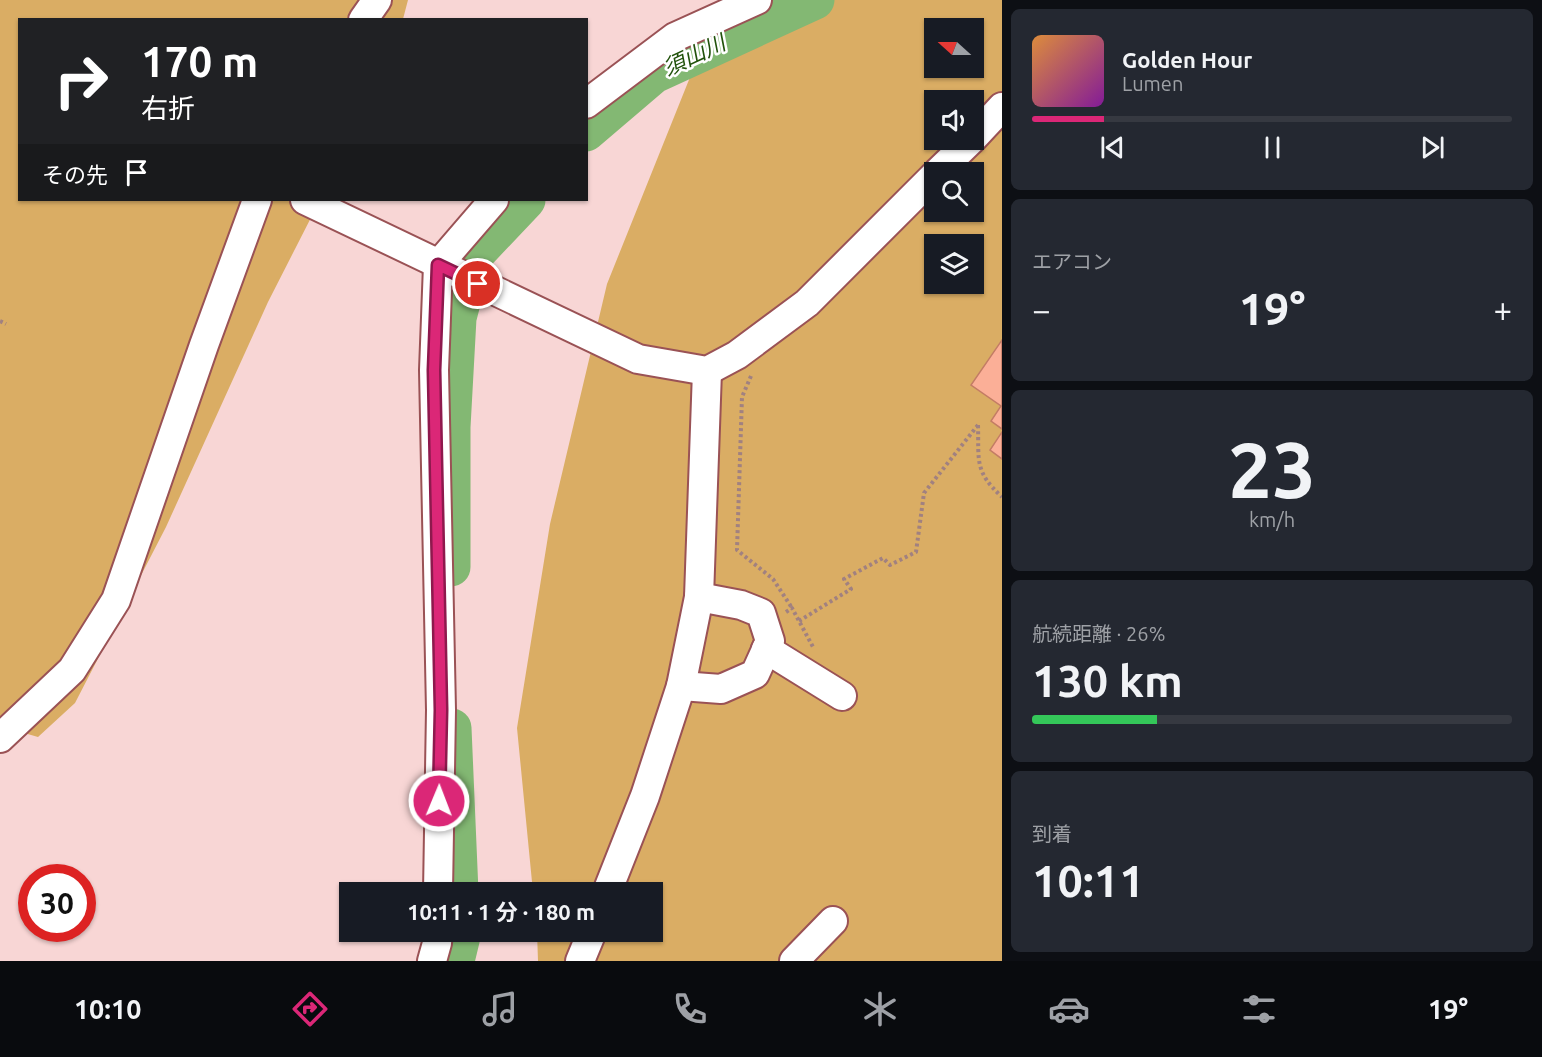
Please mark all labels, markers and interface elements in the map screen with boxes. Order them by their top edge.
north arrow [924,18,984,78]
map controls [924,18,984,294]
water label: 須山川 [659,28,731,80]
text: 170 m [141,38,258,85]
icon: right [42,42,120,120]
text: Golden Hour [1122,47,1252,72]
text: Lumen [1122,72,1183,95]
button: sound [924,90,984,150]
text: 右折 [141,93,195,123]
icon: previous [1096,131,1129,164]
icon: pause [1256,131,1289,164]
icon: next [1416,131,1449,164]
icon: arrive [120,156,153,189]
text: その先 [42,162,108,187]
button: search [924,162,984,222]
button: layers [924,234,984,294]
text: エアコン [1032,250,1112,273]
pin [452,258,503,309]
icon: arrive [461,267,494,300]
text: 19° [1239,283,1305,334]
text: − [1032,291,1051,328]
text: + [1493,291,1512,328]
text: 23 [1228,425,1316,513]
text: km/h [1249,508,1295,531]
text: 航続距離 · 26% [1032,622,1165,645]
text: 130 km [1032,655,1183,706]
position arrow [407,769,471,833]
text: 到着 [1032,822,1072,845]
text: 10:11 [1032,855,1145,906]
speed limit sign: 30 [18,864,96,942]
text: 10:11 · 1 分 · 180 m [407,899,595,924]
icon: directions [289,988,331,1030]
icon: music [479,988,521,1030]
icon: phone [669,988,711,1030]
icon: climate [859,988,901,1030]
icon: car [1048,988,1090,1030]
icon: filters [1238,988,1280,1030]
text: 10:10 [74,994,141,1024]
text: 19° [1428,994,1468,1024]

